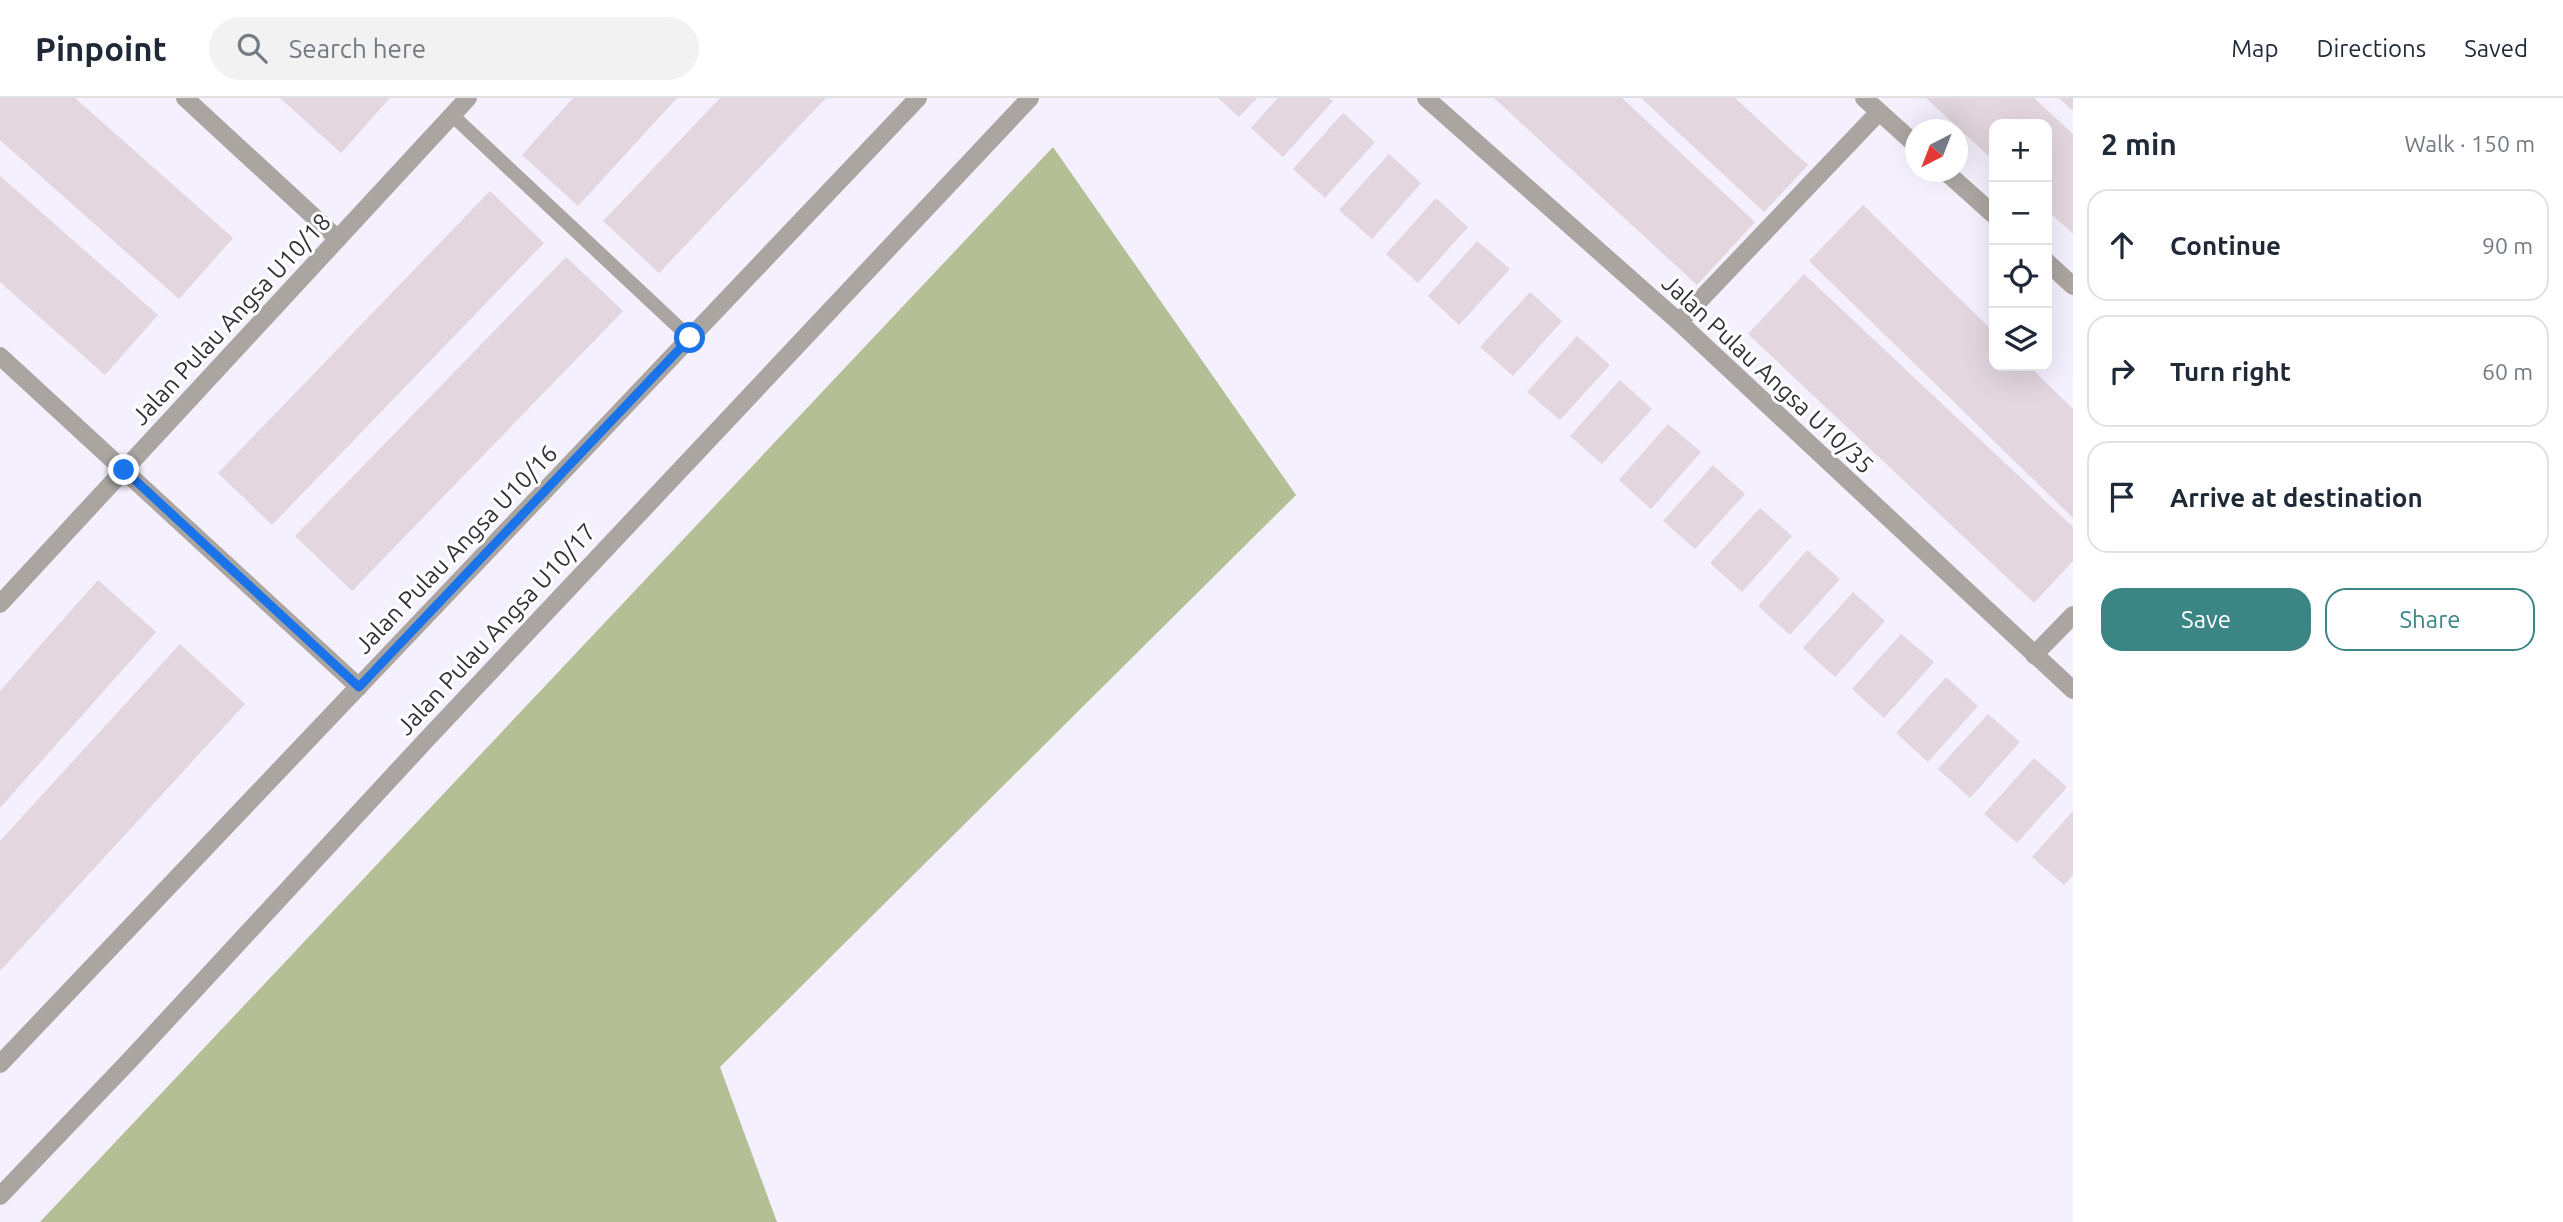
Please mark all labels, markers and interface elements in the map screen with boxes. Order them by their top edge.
search box [209,17,699,80]
icon: search [233,29,271,67]
text: Pinpoint [35,30,167,67]
text: Search here [289,34,426,63]
text: Map [2231,35,2278,62]
text: Directions [2316,35,2426,62]
text: Saved [2464,35,2528,62]
north arrow [1905,119,1968,182]
map controls [1989,119,2052,371]
button: + [1989,119,2052,182]
text: 2 min [2101,127,2177,161]
text: Walk · 150 m [2404,131,2535,156]
button: − [1989,182,2052,245]
street label: Jalan Pulau Angsa U10/18 [126,208,336,430]
icon: ahead [2103,226,2141,264]
text: Continue [2170,231,2281,260]
text: 90 m [2482,233,2533,258]
button: locate [1989,245,2052,308]
street label: Jalan Pulau Angsa U10/35 [1657,269,1879,479]
button: layers [1989,308,2052,371]
route start [674,322,705,353]
icon: right [2103,352,2141,390]
text: Turn right [2170,357,2291,386]
text: 60 m [2482,359,2533,384]
street label: Jalan Pulau Angsa U10/16 [349,439,563,659]
route end [108,454,139,485]
icon: arrive [2103,478,2141,516]
text: Arrive at destination [2170,483,2423,512]
street label: Jalan Pulau Angsa U10/17 [391,518,601,740]
button: Save [2101,588,2311,651]
button: Share [2325,588,2535,651]

